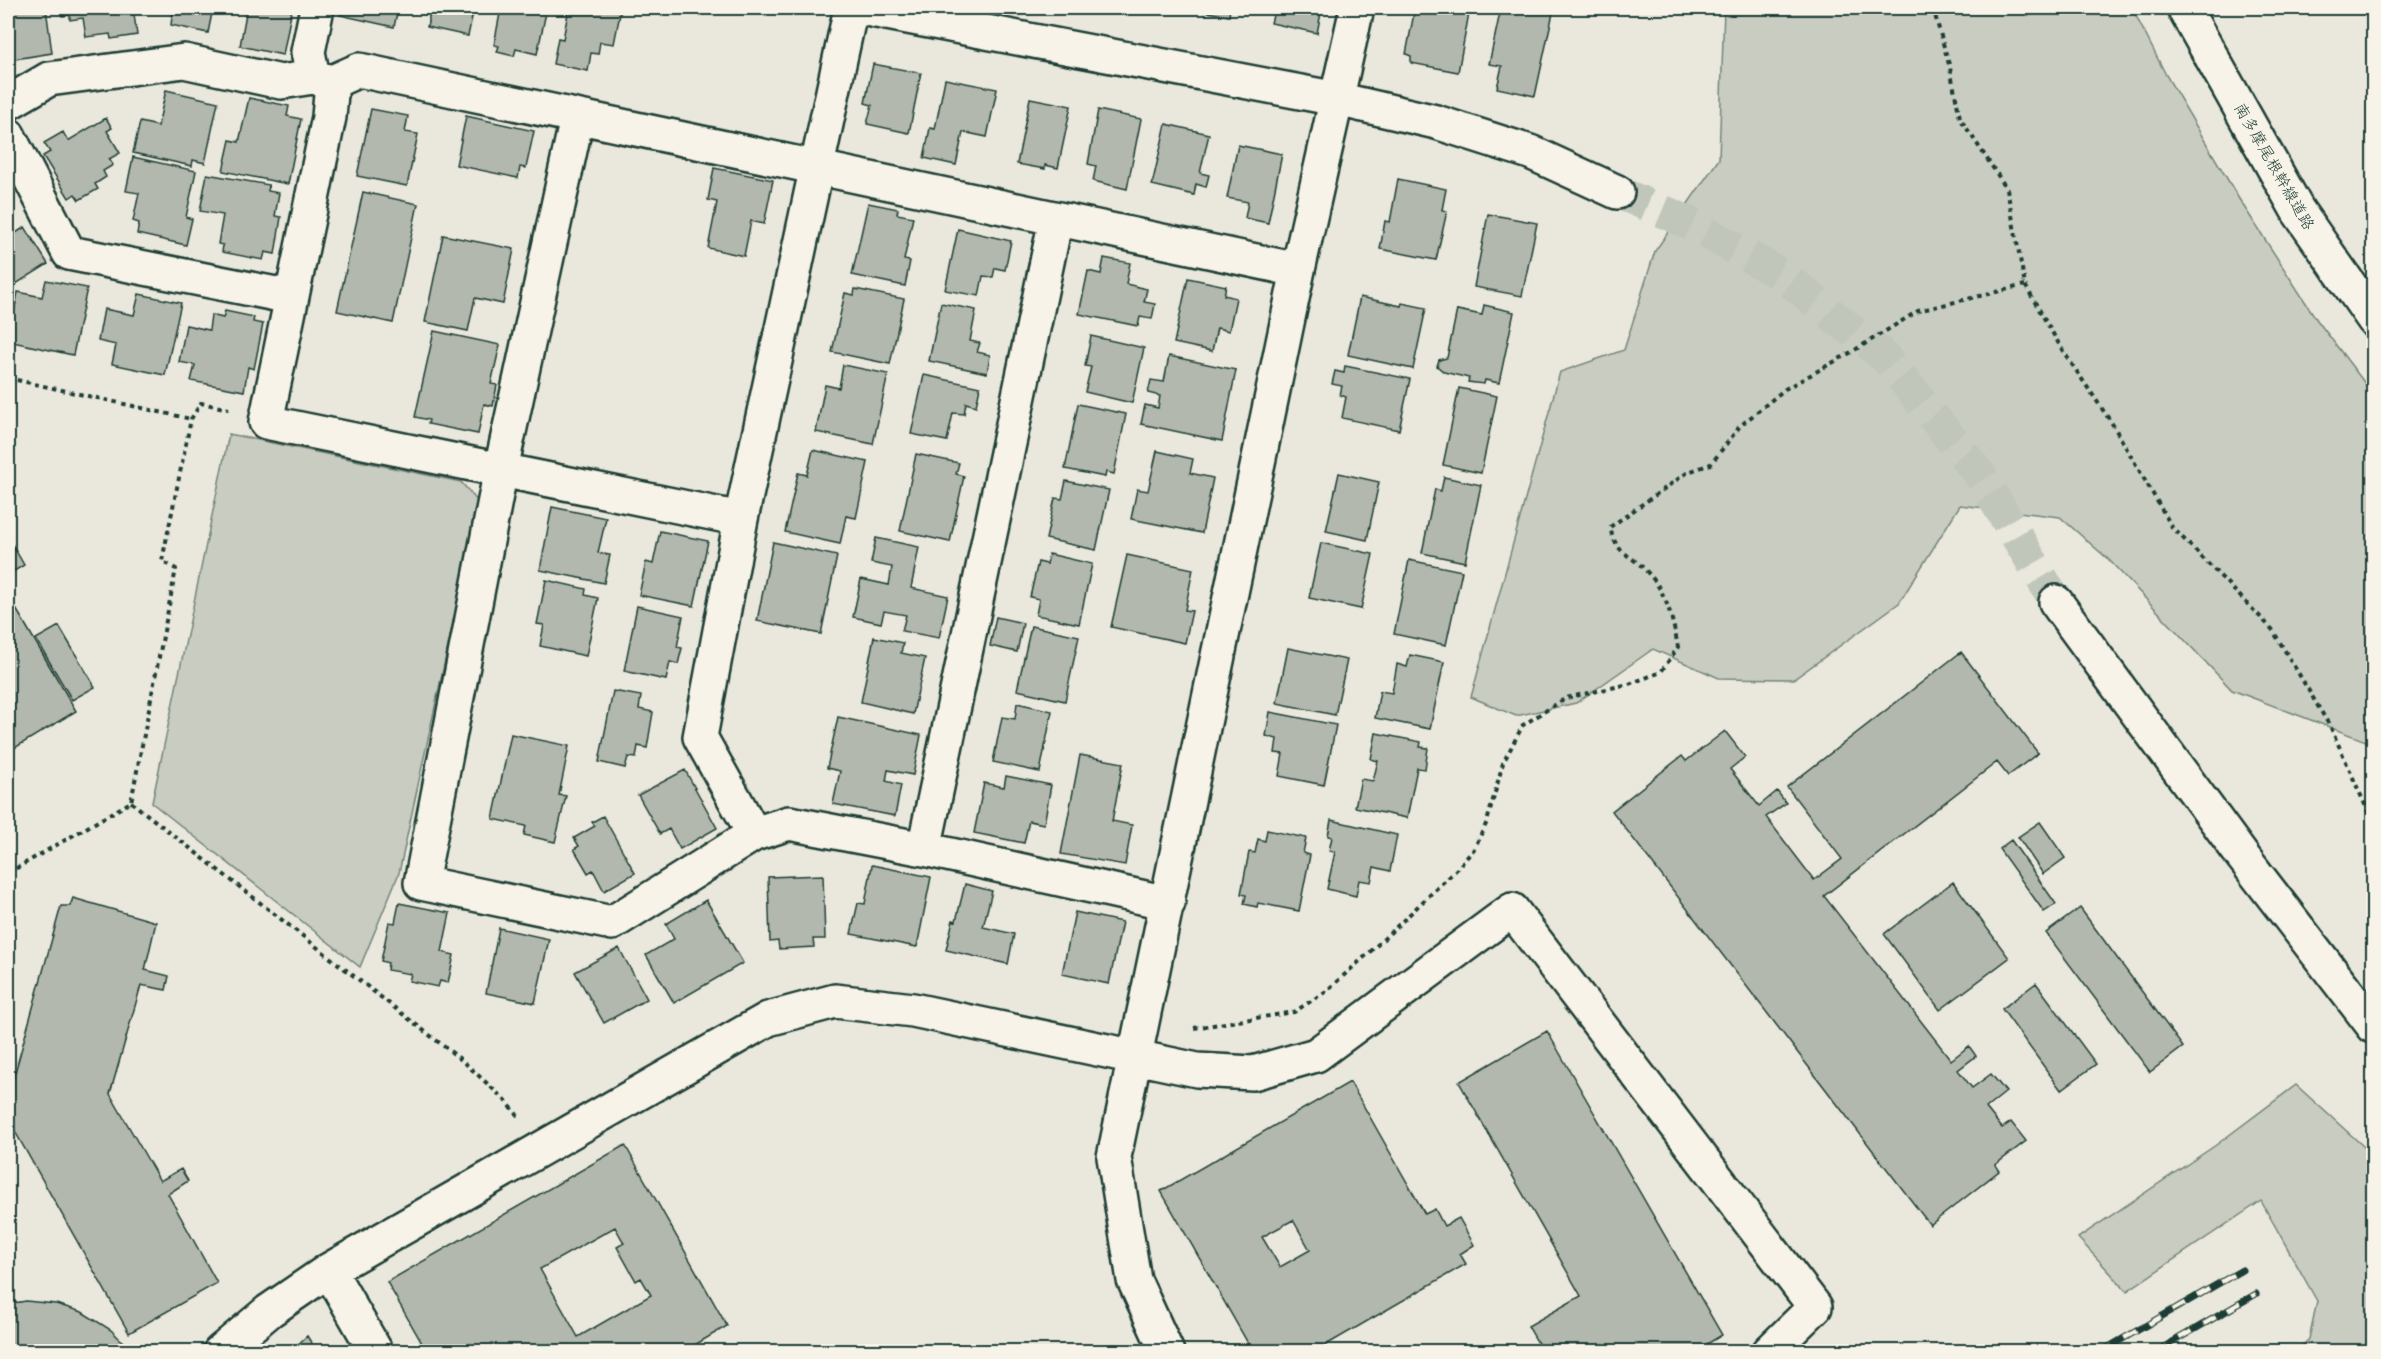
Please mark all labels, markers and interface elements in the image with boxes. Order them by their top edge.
street label: 南多摩尾根幹線道路 [2227,98,2321,235]

